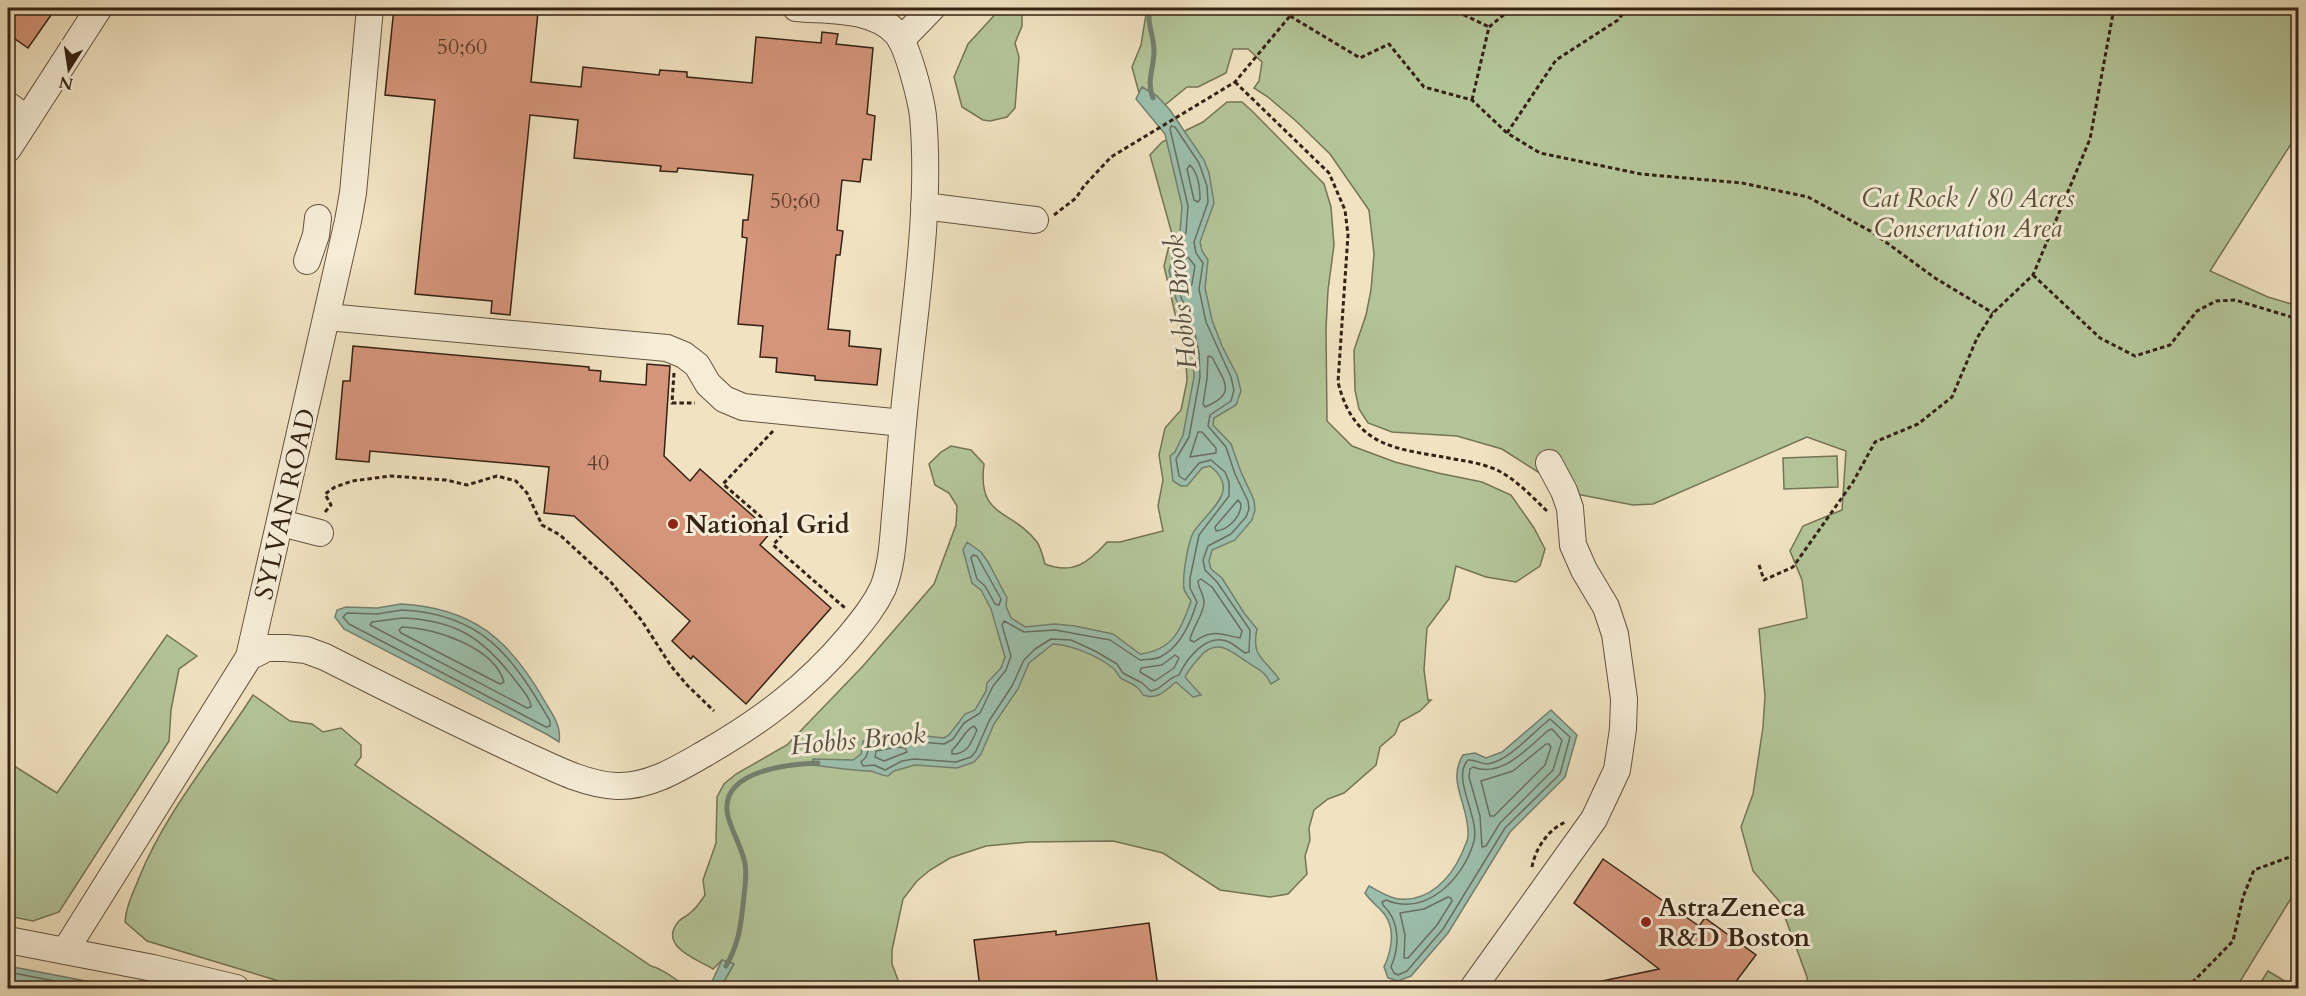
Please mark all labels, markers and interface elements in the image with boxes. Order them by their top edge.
house number: 50;60 [437,32,487,62]
north arrow [39,39,99,99]
text: N [57,70,75,95]
park label: Cat Rock / 80 Acres Conservation Area [1861,181,2075,246]
house number: 50;60 [770,186,820,216]
water label: Hobbs Brook [1155,232,1206,371]
street label: SYLVAN ROAD [246,405,324,603]
house number: 40 [587,448,609,478]
place label: National Grid [685,507,850,542]
marker: National Grid [666,517,680,531]
water label: Hobbs Brook [789,716,928,764]
place label: AstraZeneca R&D Boston [1658,890,1810,955]
marker: AstraZeneca R&D Boston [1639,915,1653,929]

